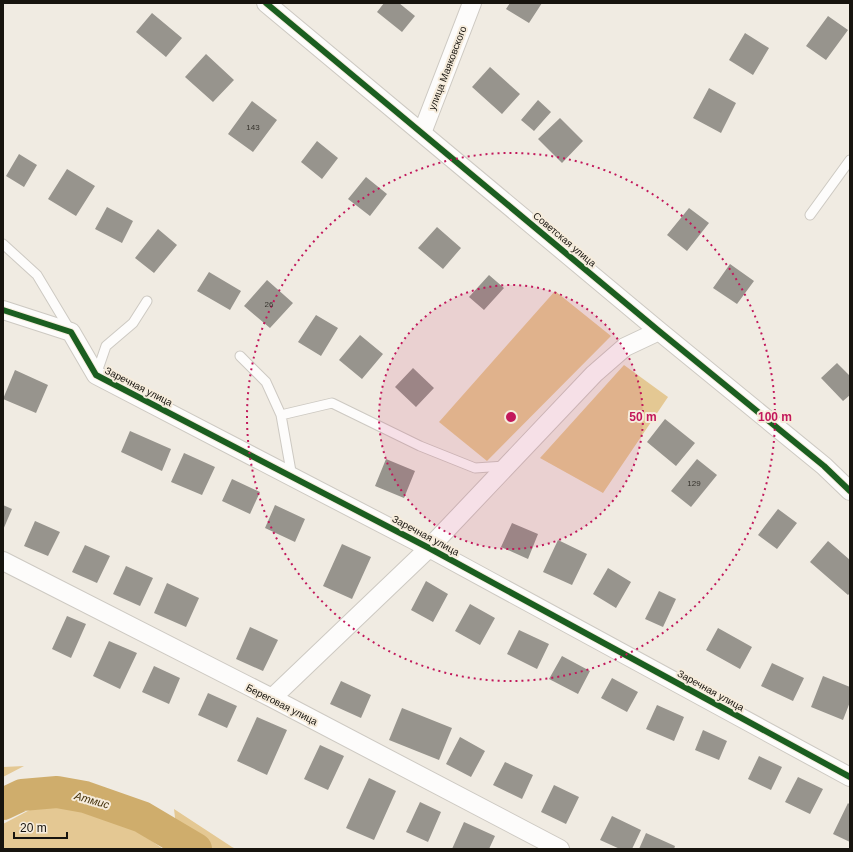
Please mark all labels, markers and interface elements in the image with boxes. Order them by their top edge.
street label: улица Маяковского [426,24,469,112]
house number: 143 [246,123,260,132]
street label: Советская улица [531,210,599,269]
house number: 26 [265,300,274,309]
street label: Заречная улица [103,365,175,408]
centre of rings [504,410,518,424]
text: 50 m [629,410,657,424]
text: 100 m [758,410,792,424]
house number: 129 [687,479,701,488]
street label: Заречная улица [390,513,462,558]
street label: Заречная улица [676,668,746,713]
street label: Береговая улица [244,682,320,727]
water label: Атмис [72,789,111,811]
scale bar [14,814,67,840]
text: 20 m [20,821,47,835]

